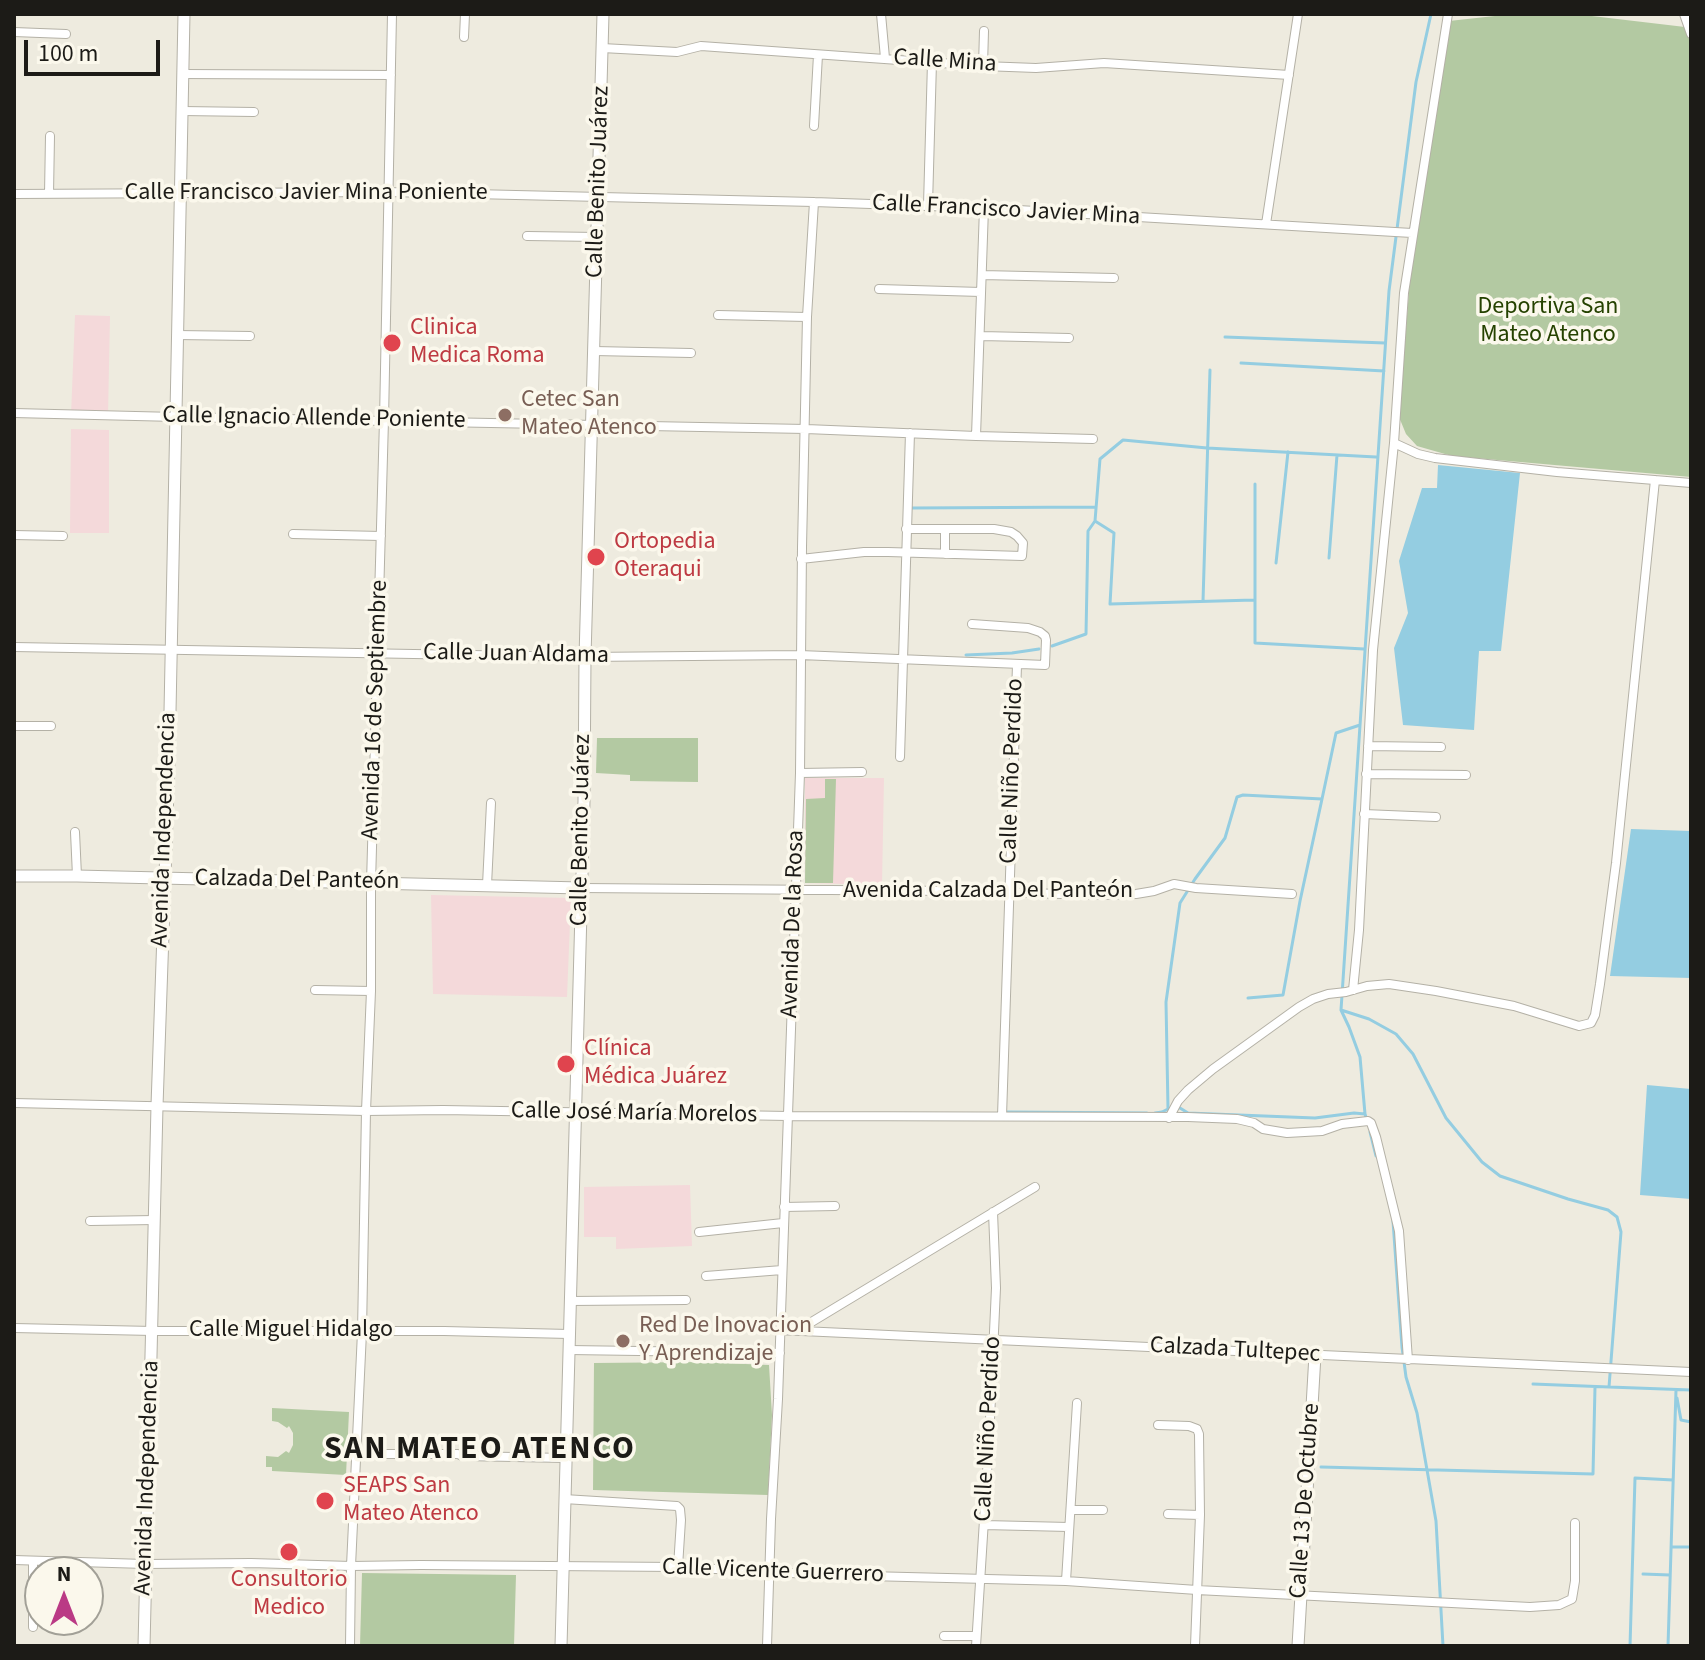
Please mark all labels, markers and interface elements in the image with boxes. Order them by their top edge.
scale bar [28,24,164,74]
text: 100 m [38,36,98,71]
street label: Calle Mina [892,44,998,80]
street label: Calle Benito Juárez [581,85,617,279]
street label: Calle Francisco Javier Mina Poniente [124,180,488,208]
street label: Calle Francisco Javier Mina [871,190,1141,232]
park label: Deportiva San Mateo Atenco [1478,294,1618,350]
place label: Clinica Medica Roma [410,315,545,371]
marker: Clinica Medica Roma [381,332,403,354]
place label: Cetec San Mateo Atenco [521,387,657,443]
street label: Calle Ignacio Allende Poniente [162,402,466,436]
marker: Cetec San Mateo Atenco [496,406,514,424]
place label: Ortopedia Oteraqui [614,529,716,585]
marker: Ortopedia Oteraqui [585,546,607,568]
street label: Avenida 16 de Septiembre [357,579,395,841]
street label: Calle Juan Aldama [423,639,609,671]
street label: Calle Niño Perdido [995,678,1031,864]
street label: Avenida Independencia [147,712,183,948]
street label: Calle Benito Juárez [566,734,598,926]
street label: Avenida De la Rosa [776,829,812,1019]
street label: Calzada Del Panteón [194,865,400,897]
street label: Avenida Calzada Del Panteón [843,878,1133,906]
place label: Clínica Médica Juárez [584,1036,727,1092]
marker: Clínica Médica Juárez [555,1053,577,1075]
street label: Calle José María Morelos [511,1097,757,1131]
place label: Red De Inovacion Y Aprendizaje [639,1313,812,1369]
street label: Calle Miguel Hidalgo [189,1317,393,1345]
marker: Red De Inovacion Y Aprendizaje [614,1332,632,1350]
street label: Calzada Tultepec [1149,1332,1321,1370]
street label: Calle Niño Perdido [970,1336,1008,1522]
street label: Avenida Independencia [130,1360,166,1596]
street label: Calle 13 De Octubre [1285,1402,1327,1600]
district label: SAN MATEO ATENCO [324,1432,636,1470]
place label: SEAPS San Mateo Atenco [343,1473,479,1529]
marker: SEAPS San Mateo Atenco [314,1490,336,1512]
marker: Consultorio Medico [278,1541,300,1563]
street label: Calle Vicente Guerrero [661,1554,885,1590]
north arrow [24,1556,104,1636]
text: N [57,1558,71,1590]
place label: Consultorio Medico [230,1567,348,1623]

